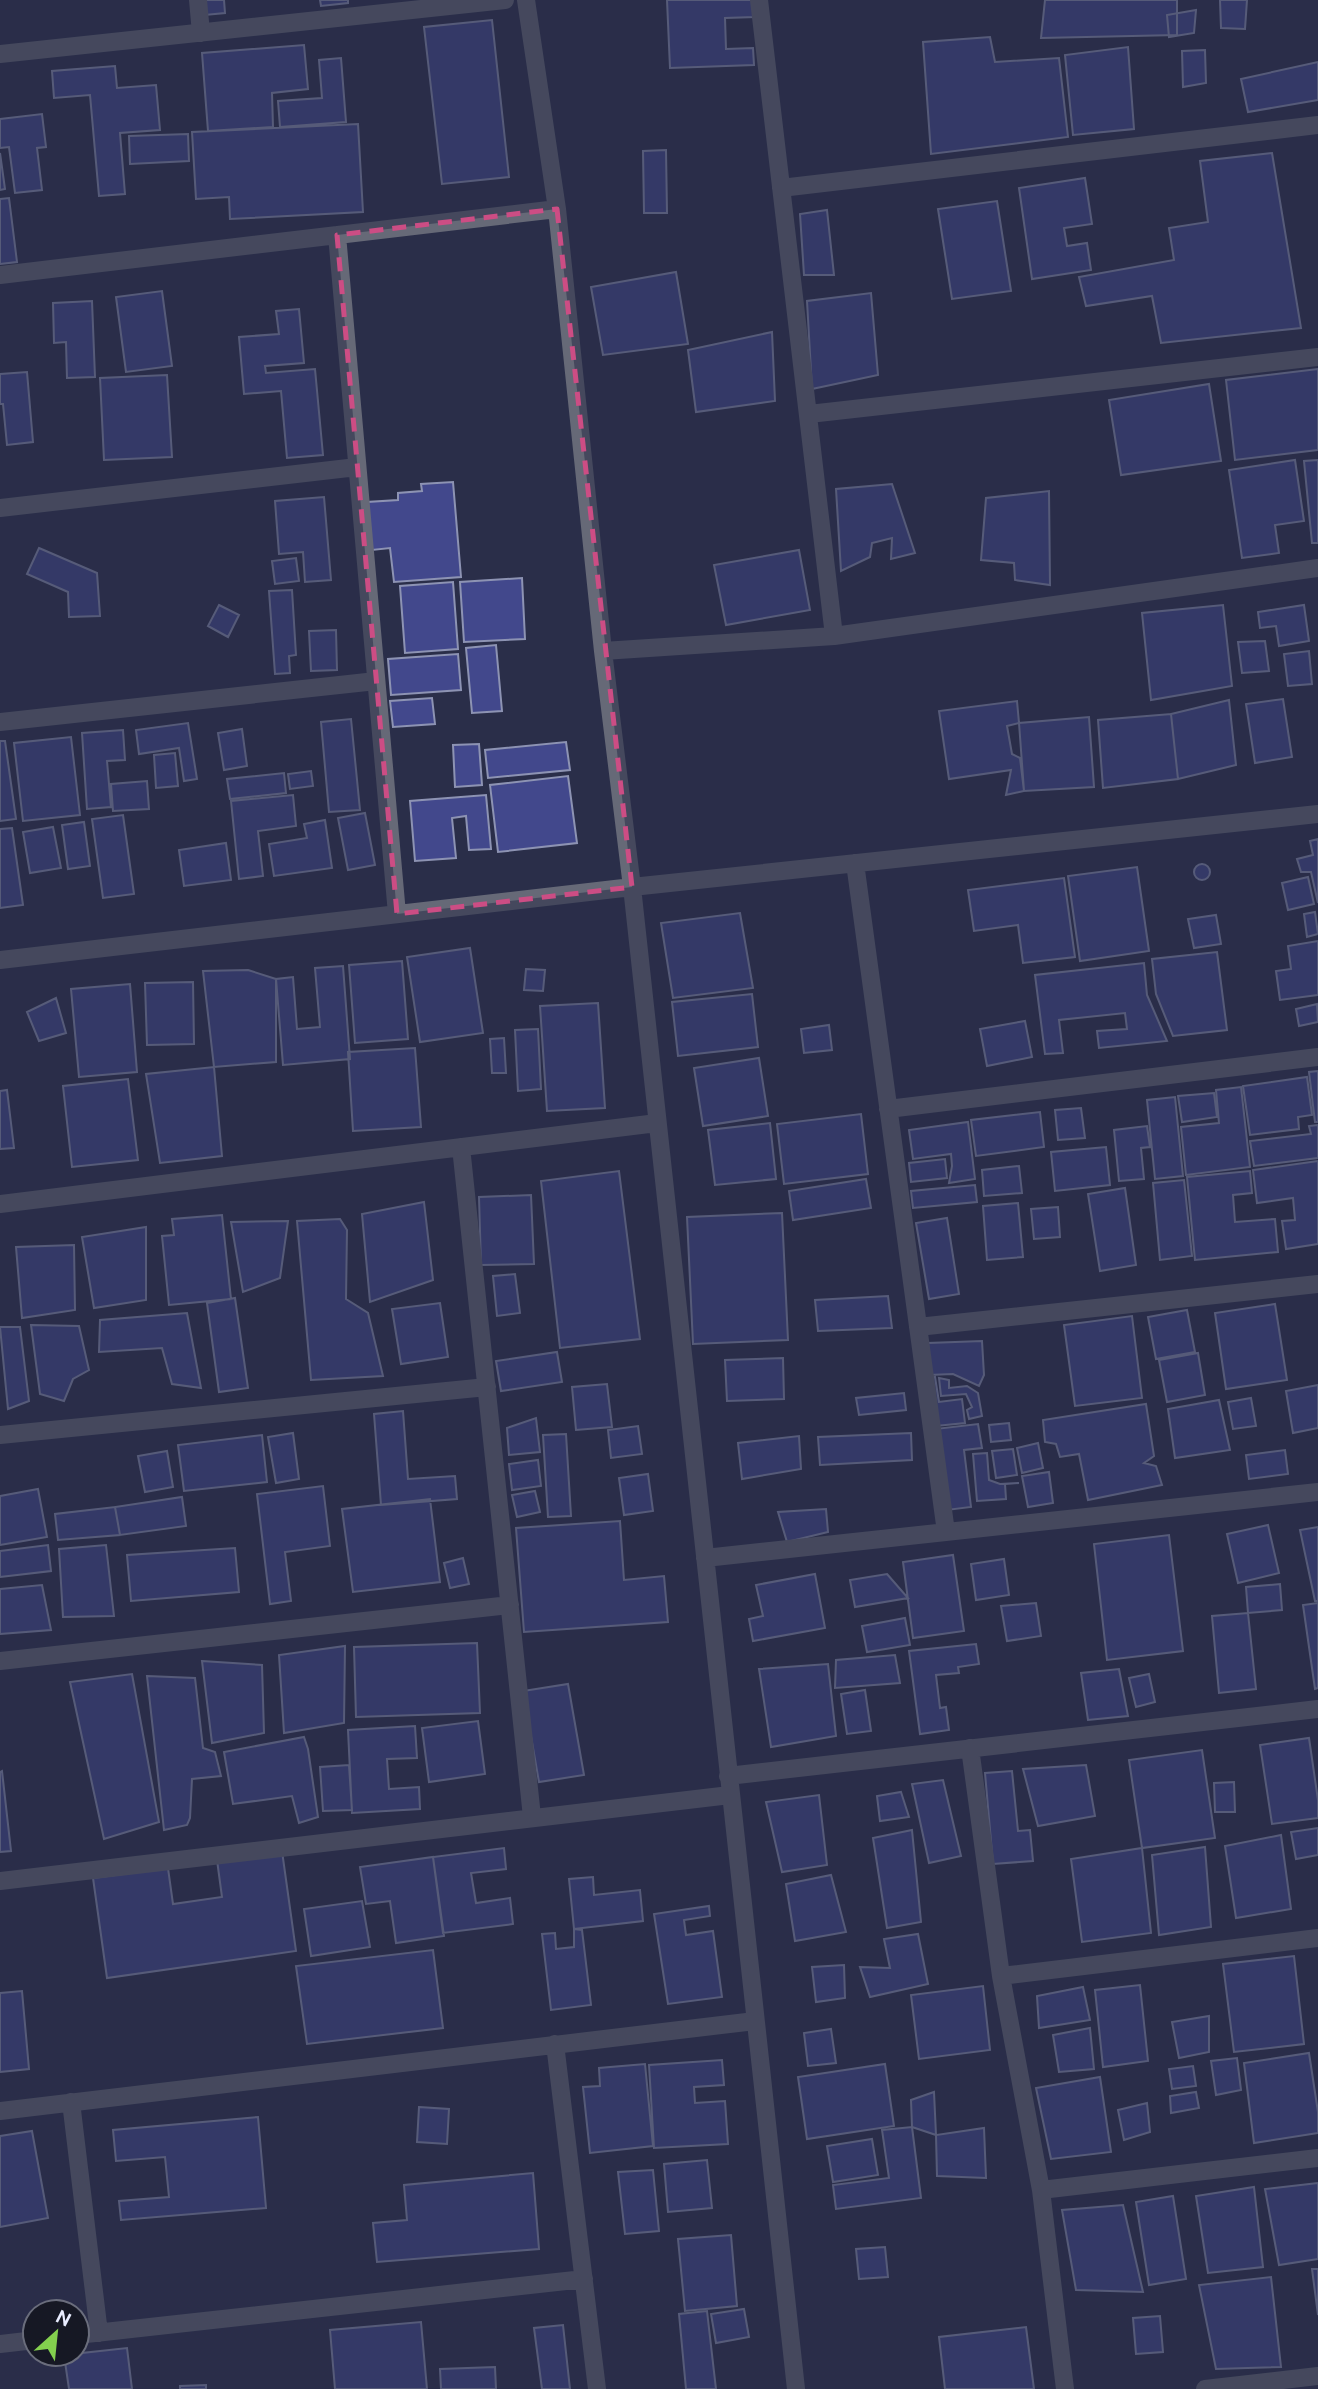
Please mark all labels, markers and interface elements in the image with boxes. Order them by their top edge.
north arrow [21,2298,91,2368]
text: N [52,2305,75,2331]

